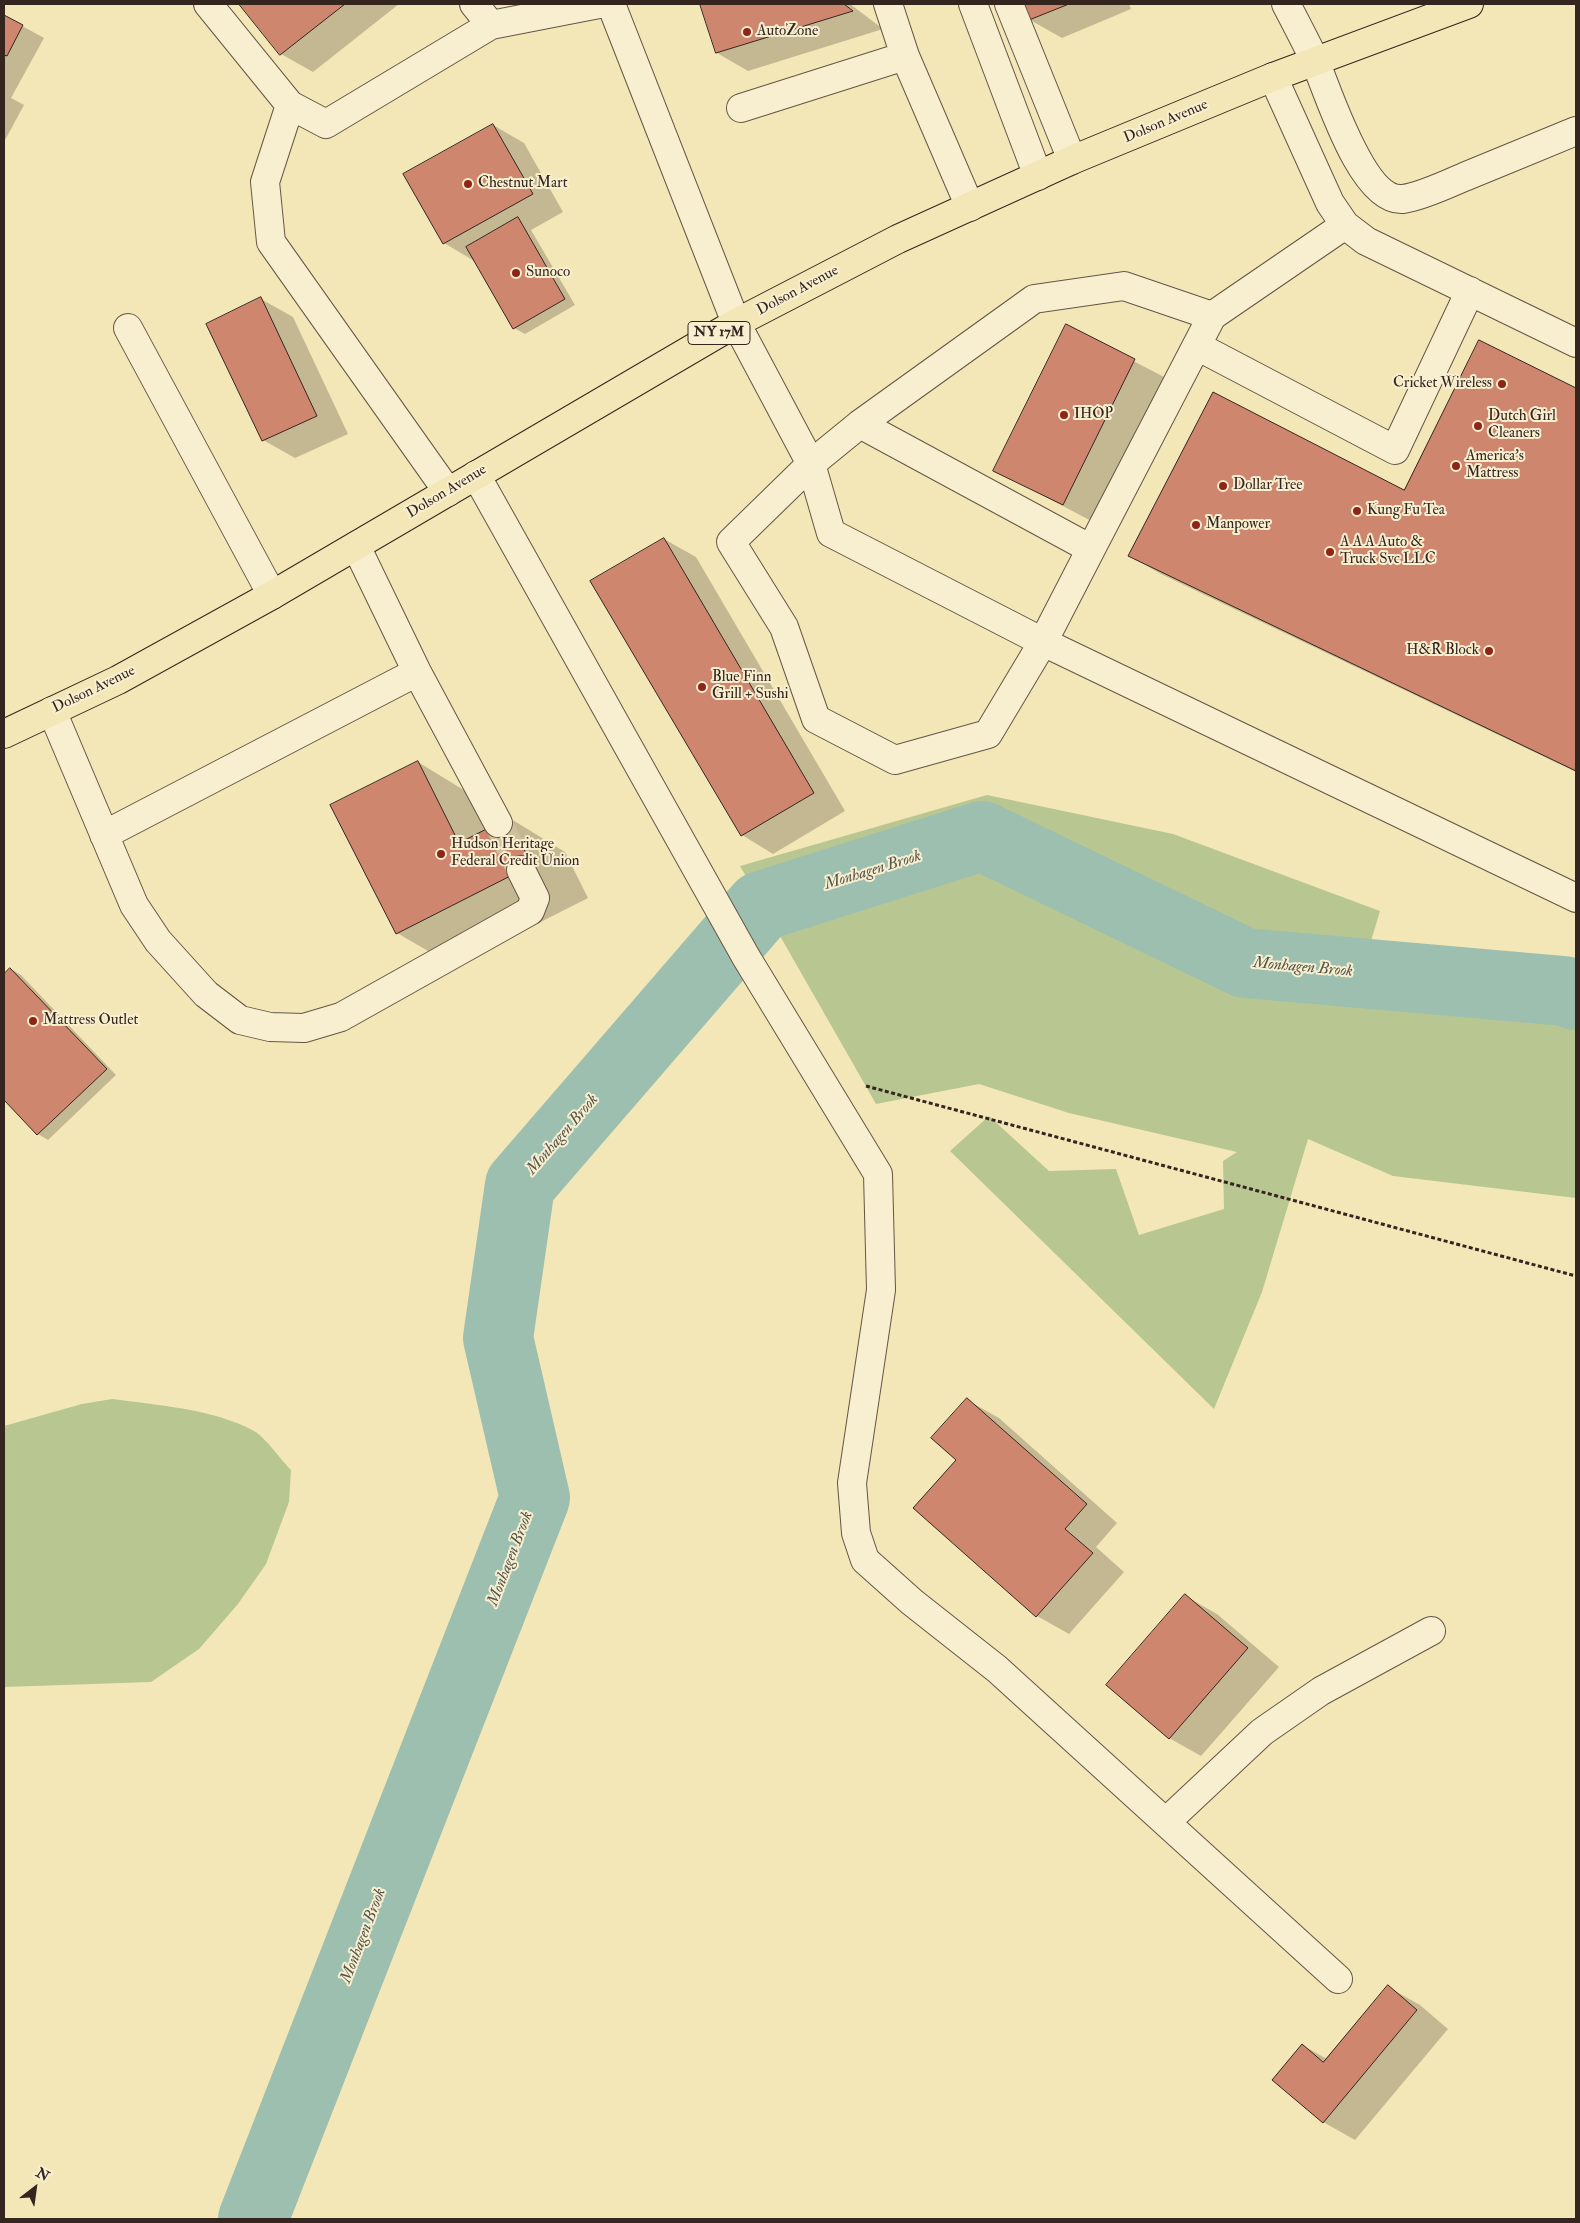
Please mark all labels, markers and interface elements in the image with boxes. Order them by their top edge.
place label: AutoZone [757,23,818,41]
marker: AutoZone [741,26,753,38]
street label: Dolson Avenue [1121,96,1211,148]
place label: Chestnut Mart [478,175,568,193]
marker: Chestnut Mart [462,178,474,190]
street label: Dolson Avenue [754,262,842,320]
place label: Sunoco [526,264,570,282]
marker: Sunoco [510,267,522,279]
road number: NY 17M [688,322,750,344]
place label: Cricket Wireless [1393,375,1492,393]
marker: Cricket Wireless [1496,378,1508,390]
place label: IHOP [1074,406,1113,424]
place label: Dutch Girl Cleaners [1488,408,1556,443]
marker: IHOP [1058,409,1070,421]
marker: Dutch Girl Cleaners [1472,420,1484,432]
place label: America's Mattress [1466,448,1524,483]
marker: America's Mattress [1450,460,1462,472]
street label: Dolson Avenue [404,461,490,523]
place label: Dollar Tree [1233,477,1303,495]
marker: Dollar Tree [1217,480,1229,492]
place label: Kung Fu Tea [1367,502,1445,520]
marker: Kung Fu Tea [1351,505,1363,517]
place label: Manpower [1206,516,1270,534]
marker: Manpower [1190,519,1202,531]
place label: A A A Auto & Truck Svc LLC [1340,534,1436,569]
marker: A A A Auto & Truck Svc LLC [1324,546,1336,558]
place label: H&R Block [1406,642,1479,660]
marker: H&R Block [1483,645,1495,657]
street label: Dolson Avenue [50,662,138,718]
place label: Blue Finn Grill + Sushi [712,669,789,704]
marker: Blue Finn Grill + Sushi [696,681,708,693]
place label: Hudson Heritage Federal Credit Union [451,836,579,871]
water label: Monhagen Brook [822,847,924,895]
marker: Hudson Heritage Federal Credit Union [435,848,447,860]
water label: Monhagen Brook [1252,954,1354,982]
place label: Mattress Outlet [43,1012,138,1030]
marker: Mattress Outlet [27,1015,39,1027]
water label: Monhagen Brook [523,1091,603,1179]
water label: Monhagen Brook [484,1509,538,1609]
water label: Monhagen Brook [337,1886,391,1986]
north arrow [10,2163,60,2213]
text: N [33,2164,52,2185]

